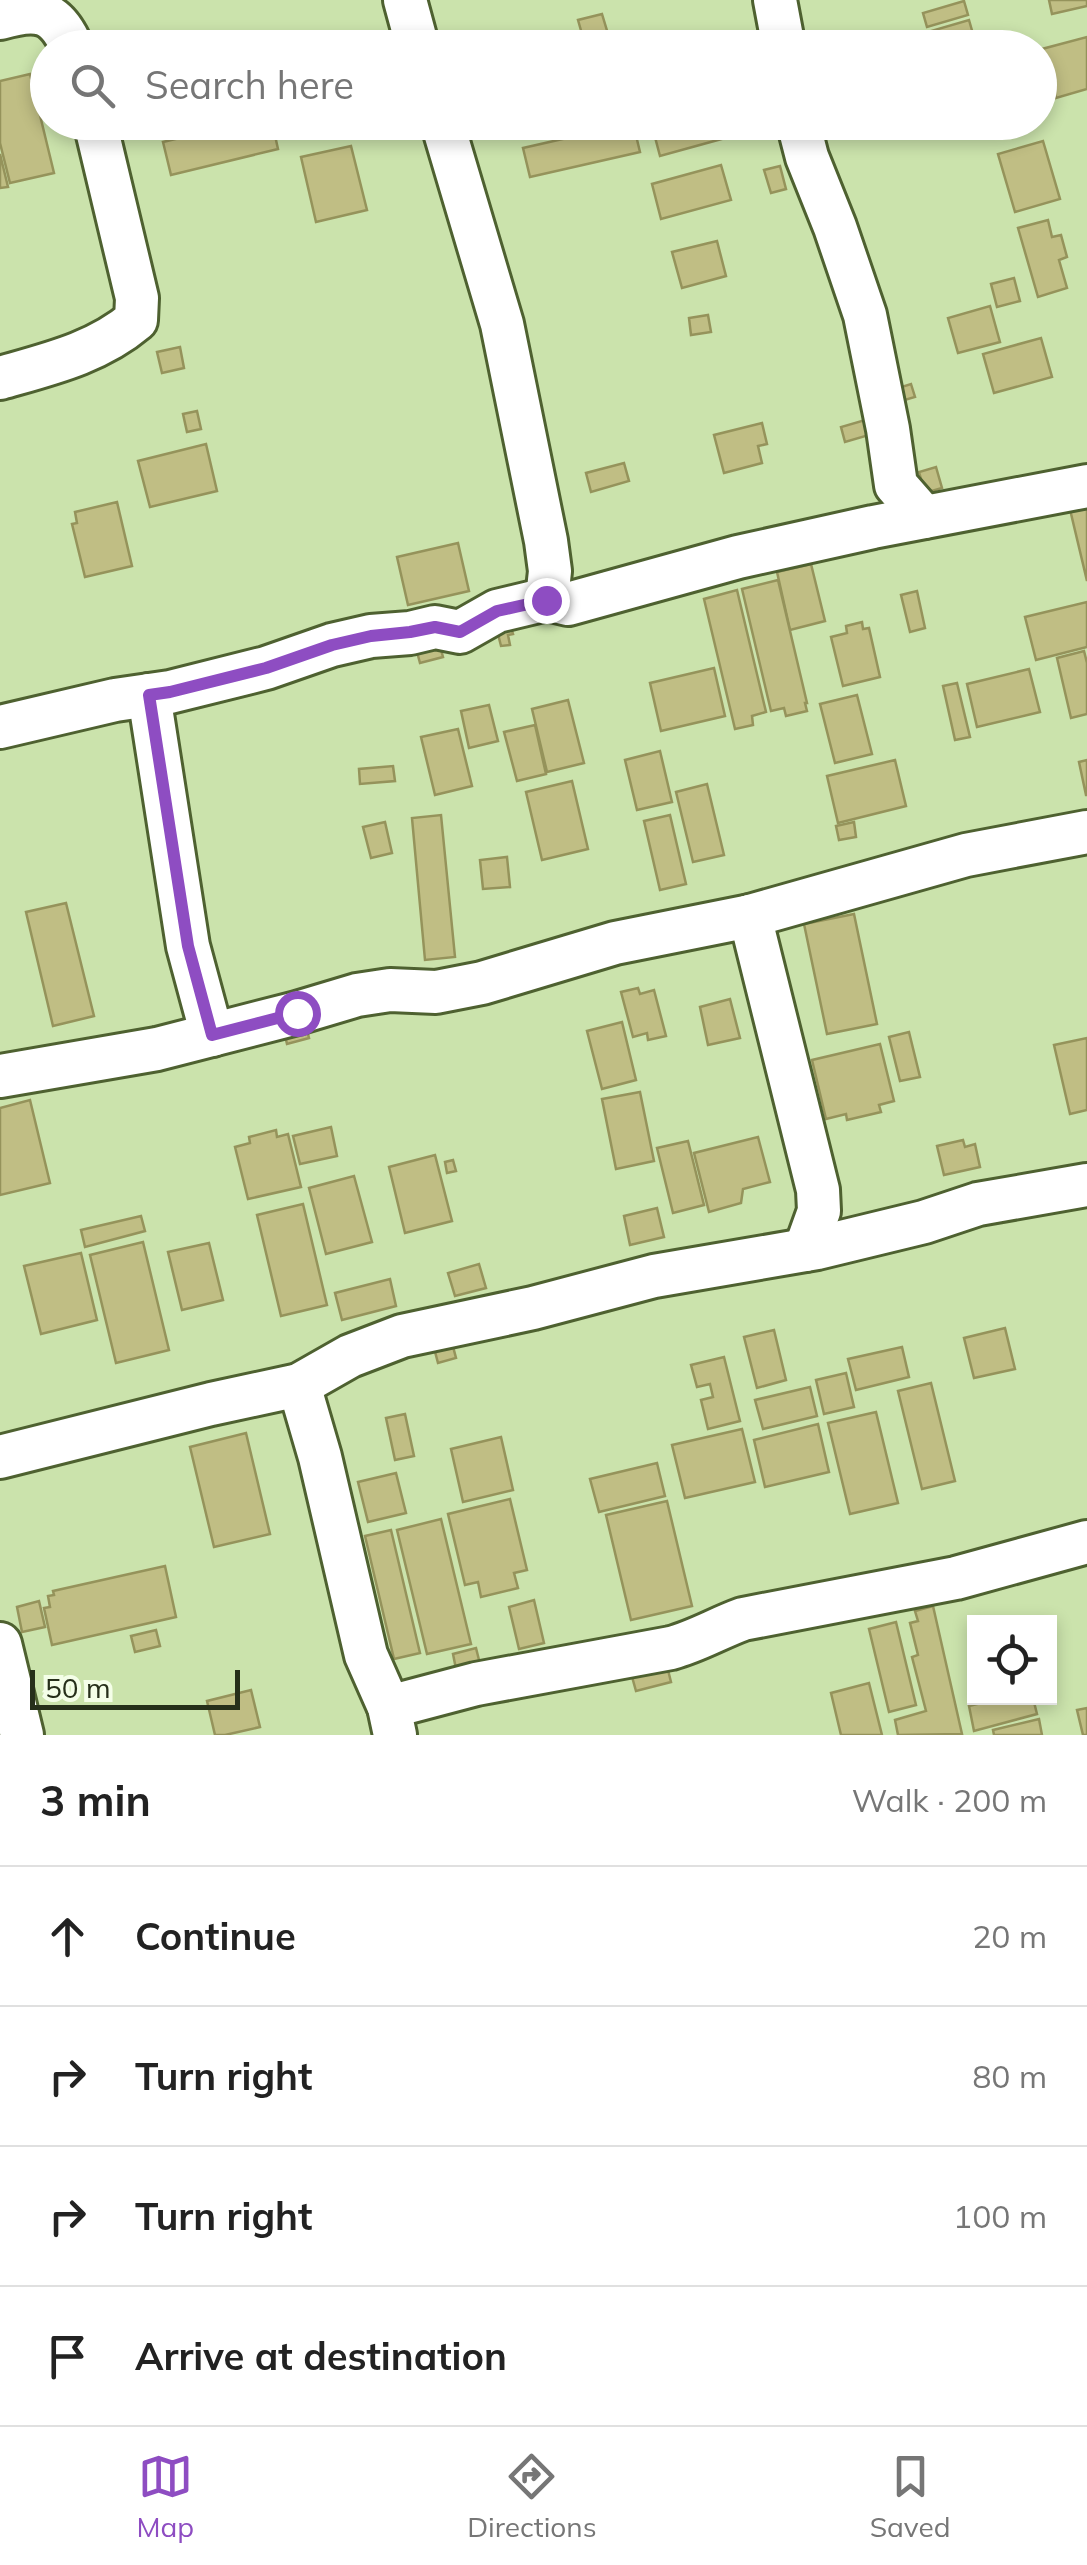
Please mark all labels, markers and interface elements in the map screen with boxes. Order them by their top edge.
search box [30,30,1057,140]
icon: search [65,58,120,113]
text: Search here [145,61,354,109]
route end [524,578,570,624]
route start [275,991,321,1037]
map controls [967,1615,1057,1705]
button: locate [967,1615,1057,1705]
scale bar [30,1665,240,1710]
text: 50 m [45,1670,111,1705]
text: 3 min [40,1774,151,1827]
text: Walk · 200 m [852,1780,1047,1820]
icon: ahead [40,1909,95,1964]
text: Continue [135,1912,296,1960]
text: 20 m [972,1916,1047,1956]
icon: right [40,2049,95,2104]
text: Turn right [135,2052,312,2100]
text: 80 m [972,2056,1047,2096]
icon: right [40,2189,95,2244]
text: Turn right [135,2192,312,2240]
text: 100 m [953,2196,1047,2236]
icon: arrive [40,2329,95,2384]
text: Arrive at destination [135,2332,507,2380]
tab: Map [137,2449,194,2544]
tab: Directions [467,2449,597,2544]
tab: Saved [870,2449,950,2544]

